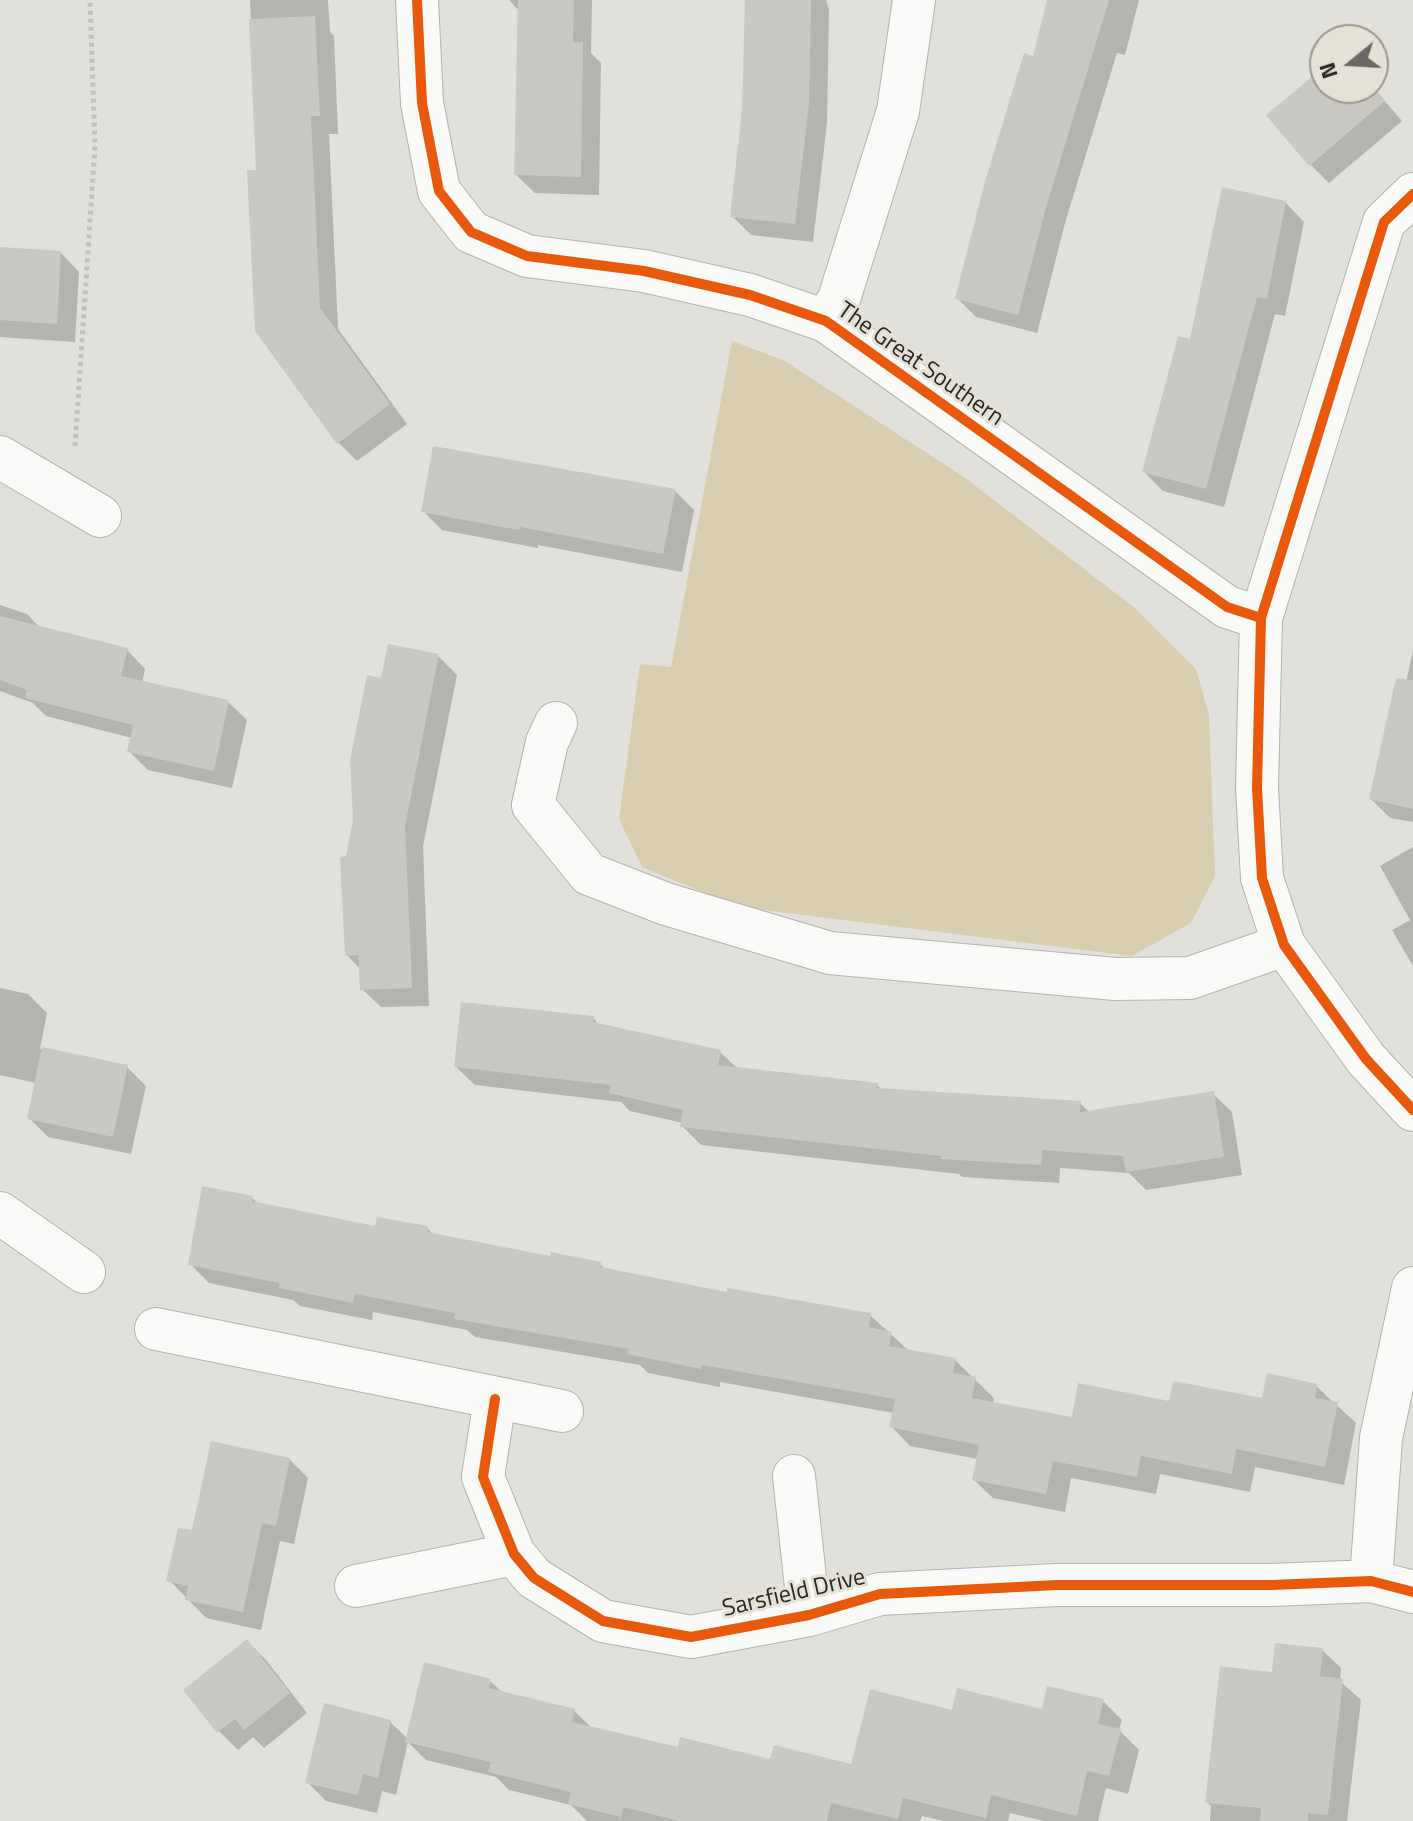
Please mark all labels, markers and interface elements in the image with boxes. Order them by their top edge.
north arrow [1309,24,1389,104]
text: N [1310,58,1347,83]
street label: The Great Southern [831,297,1009,433]
street label: Sarsfield Drive [720,1564,868,1624]

